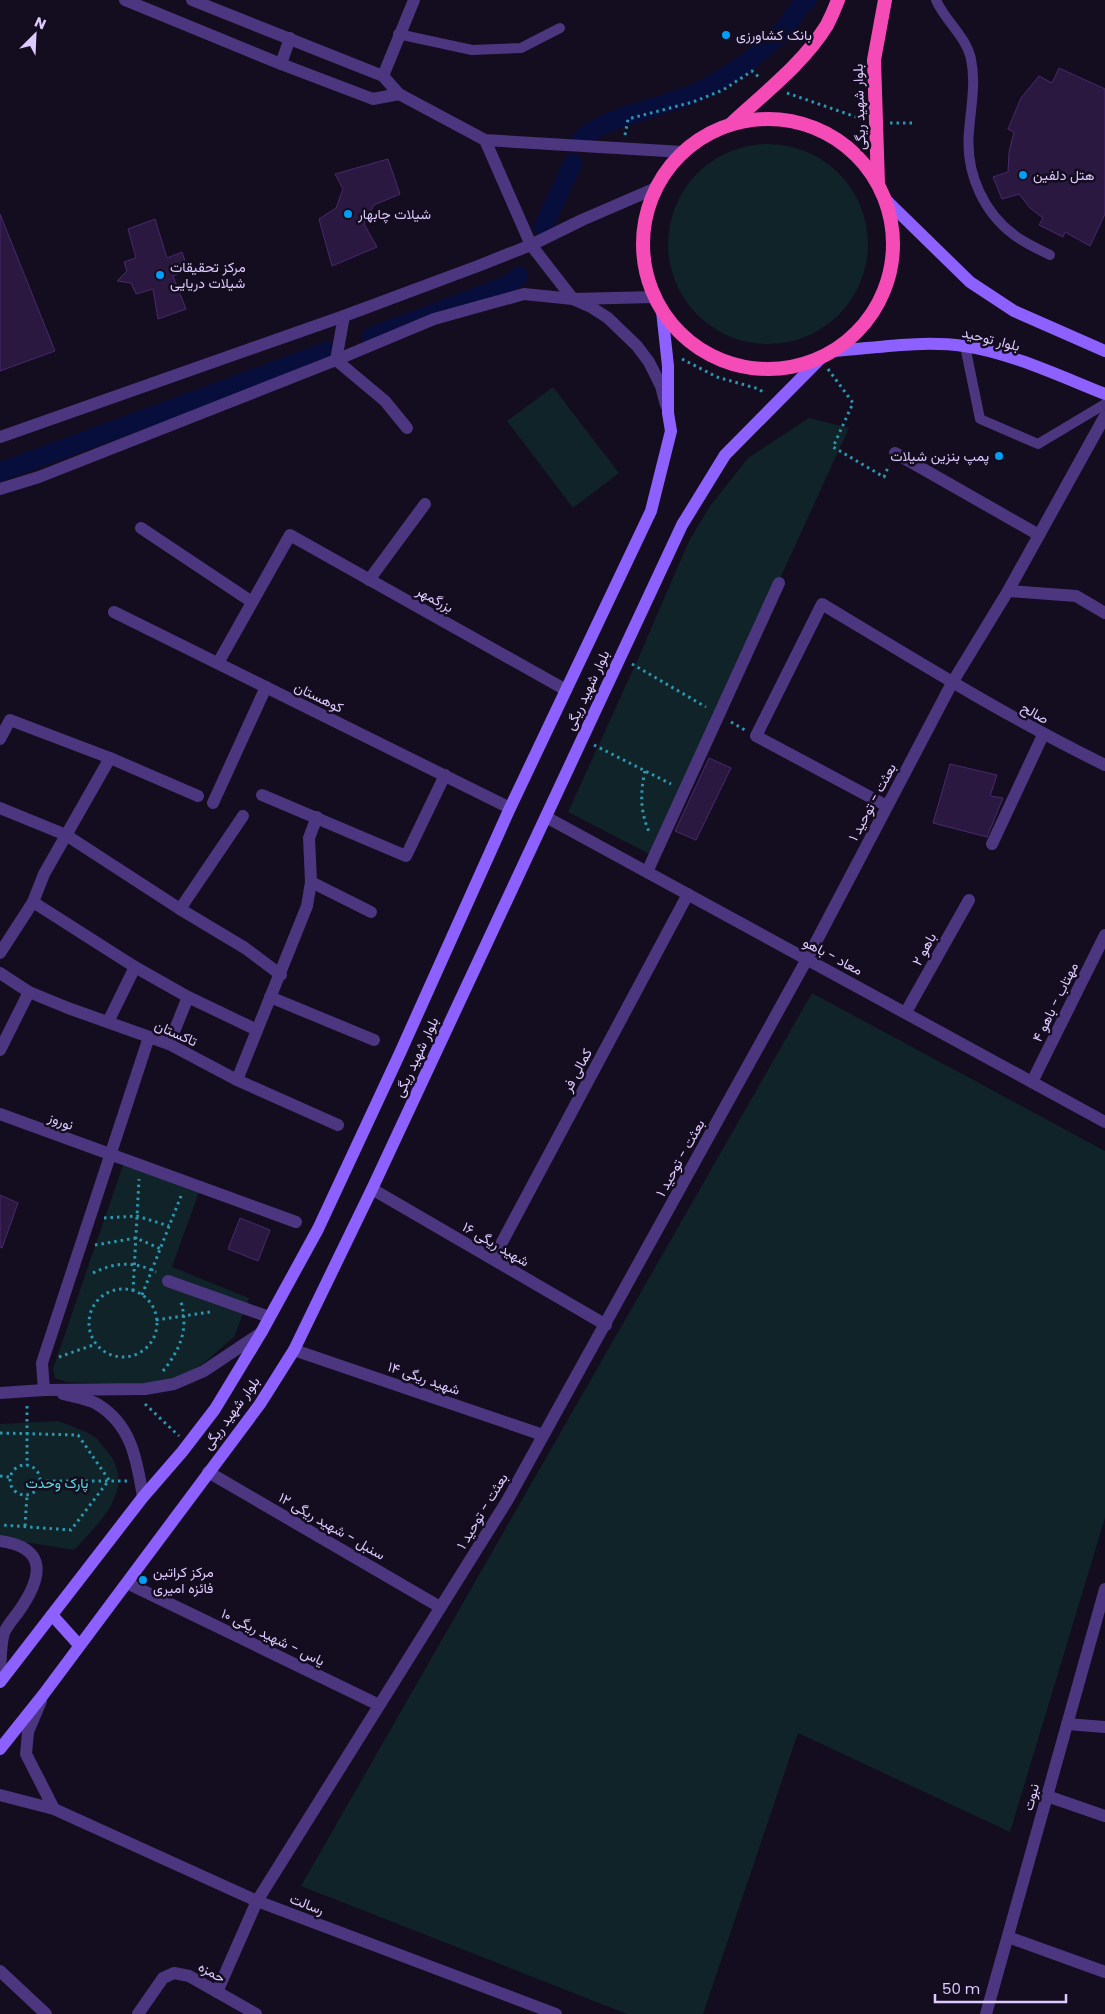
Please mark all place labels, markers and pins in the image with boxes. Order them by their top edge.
place label: بانک کشاورزی [736,25,812,45]
marker: بانک کشاورزی [720,29,732,41]
place label: هتل دلفین [1033,165,1095,185]
marker: هتل دلفین [1017,169,1029,181]
place label: شیلات چابهار [357,204,431,224]
marker: شیلات چابهار [342,208,354,220]
place label: مرکز تحقیقات شیلات دریایی [170,257,246,293]
marker: مرکز تحقیقات شیلات دریایی [154,269,166,281]
place label: پمپ بنزین شیلات [890,446,989,466]
marker: پمپ بنزین شیلات [993,450,1005,462]
place label: مرکز کراتین فائزه امیری [153,1562,214,1598]
marker: مرکز کراتین فائزه امیری [137,1574,149,1586]

